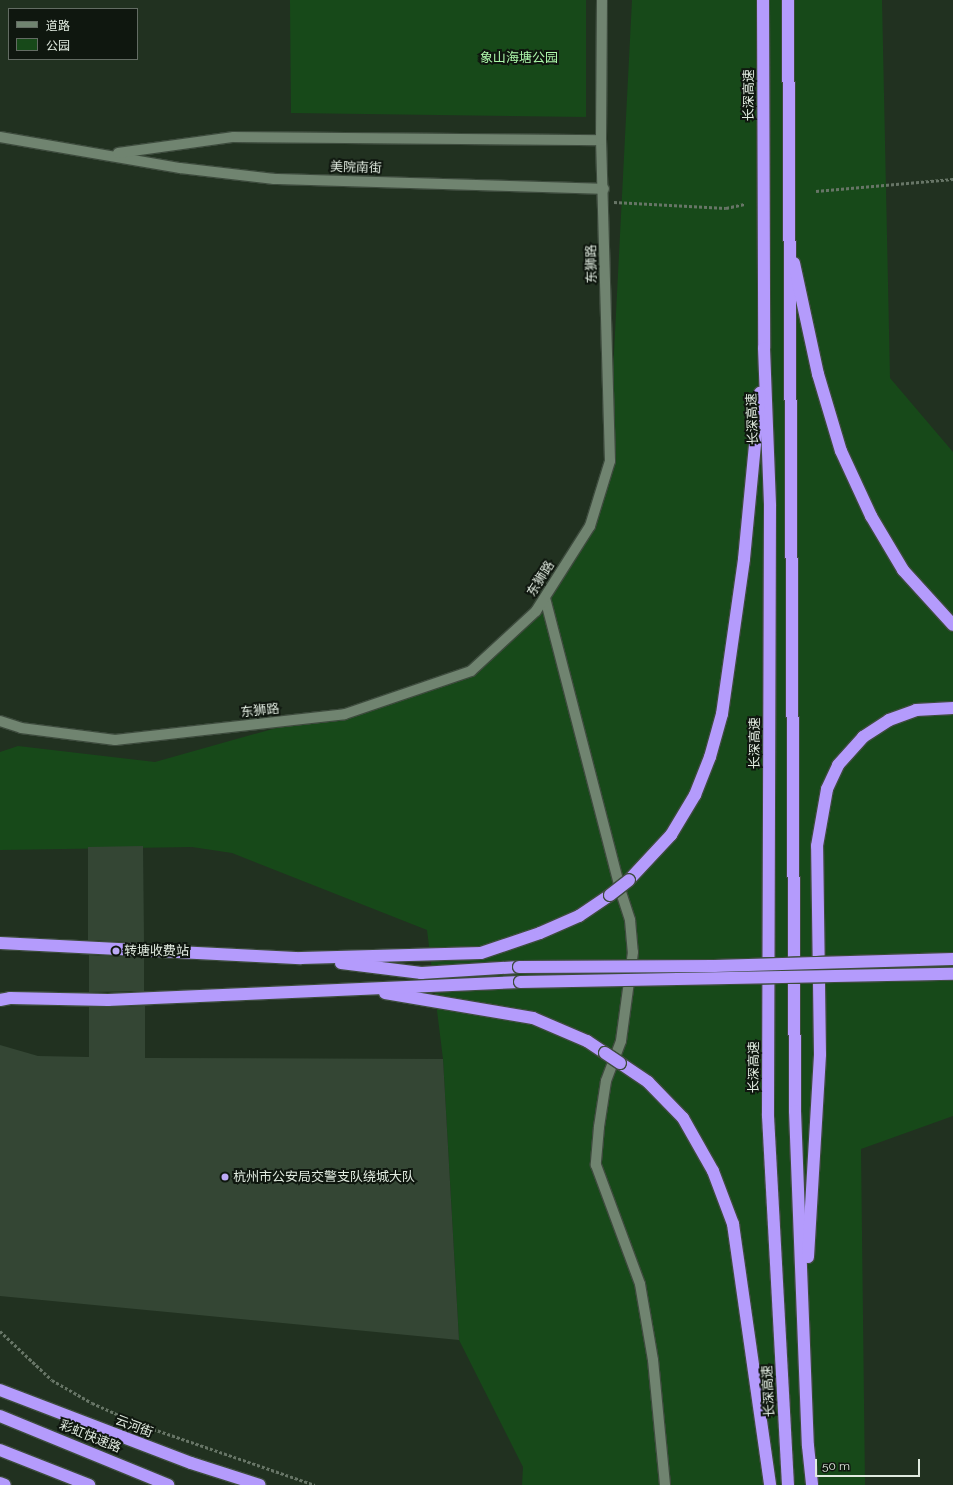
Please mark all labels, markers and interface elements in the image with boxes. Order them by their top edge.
legend [8,8,138,60]
text: 道路 [46,19,70,33]
text: 公园 [46,39,70,53]
park label: 象山海塘公园 [480,50,558,66]
street label: 长深高速 [741,69,757,121]
street label: 美院南街 [330,159,382,177]
street label: 东狮路 [584,244,600,284]
street label: 长深高速 [744,393,762,445]
street label: 东狮路 [524,558,558,600]
street label: 东狮路 [240,701,280,721]
street label: 长深高速 [747,717,763,769]
place label: 转塘收费站 [124,943,189,959]
marker: 转塘收费站 [111,946,121,956]
street label: 长深高速 [746,1041,762,1093]
place label: 杭州市公安局交警支队绕城大队 [233,1169,415,1185]
marker: 杭州市公安局交警支队绕城大队 [220,1172,230,1182]
street label: 长深高速 [760,1365,778,1417]
street label: 云河街 [113,1413,155,1441]
street label: 彩虹快速路 [57,1418,123,1456]
scale bar [817,1451,922,1477]
text: 50 m [822,1459,850,1473]

